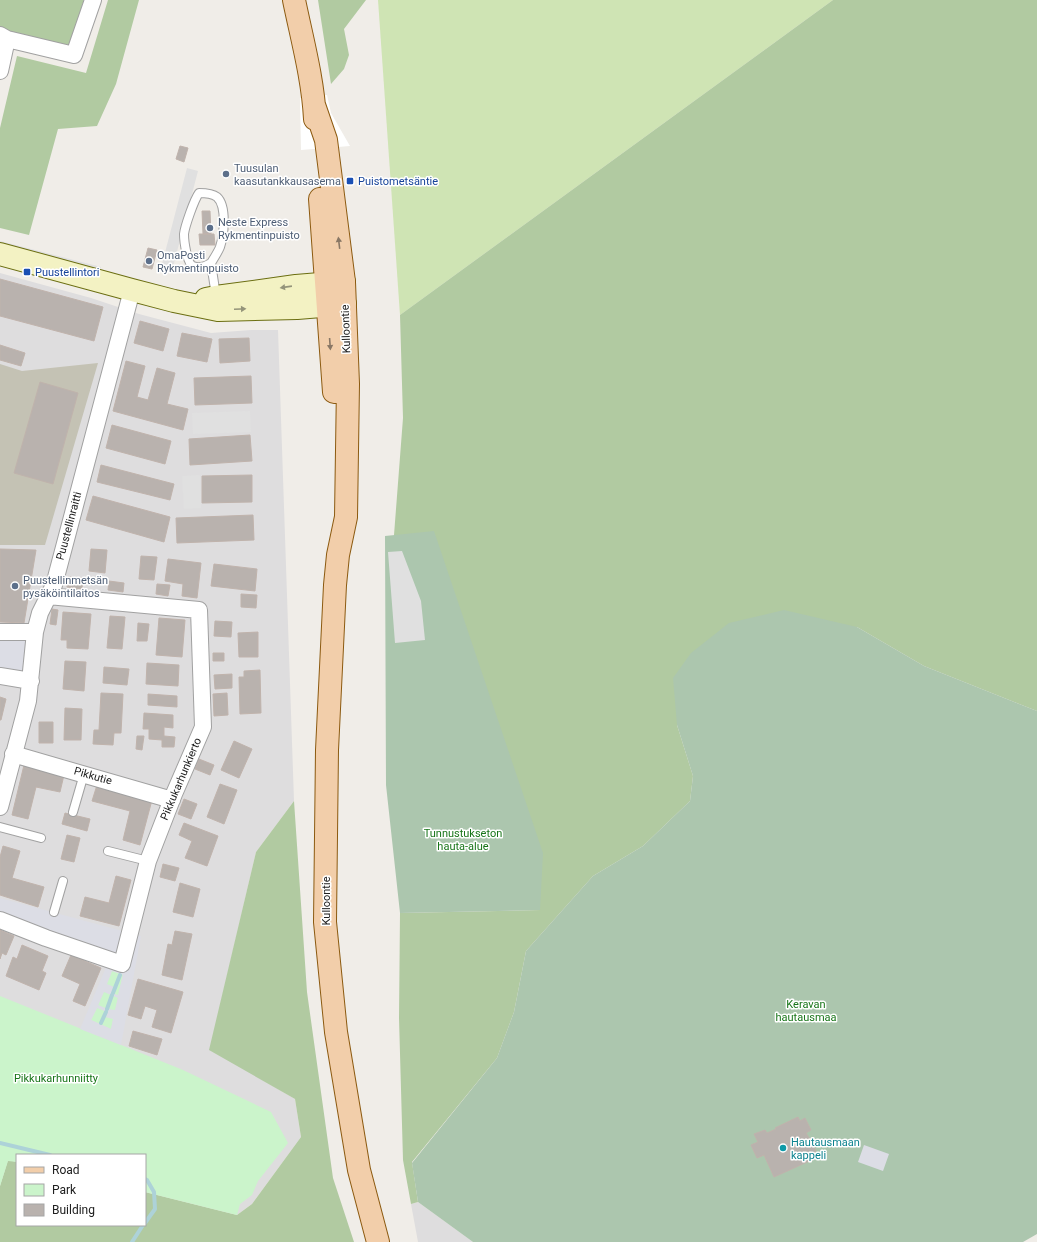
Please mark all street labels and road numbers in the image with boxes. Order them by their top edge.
street label: Kulloontie [339,304,353,354]
street label: Puustellinraitti [54,490,84,562]
street label: Pikkukarhunkierto [158,736,204,822]
street label: Pikkutie [72,764,114,788]
street label: Kulloontie [320,876,333,925]

